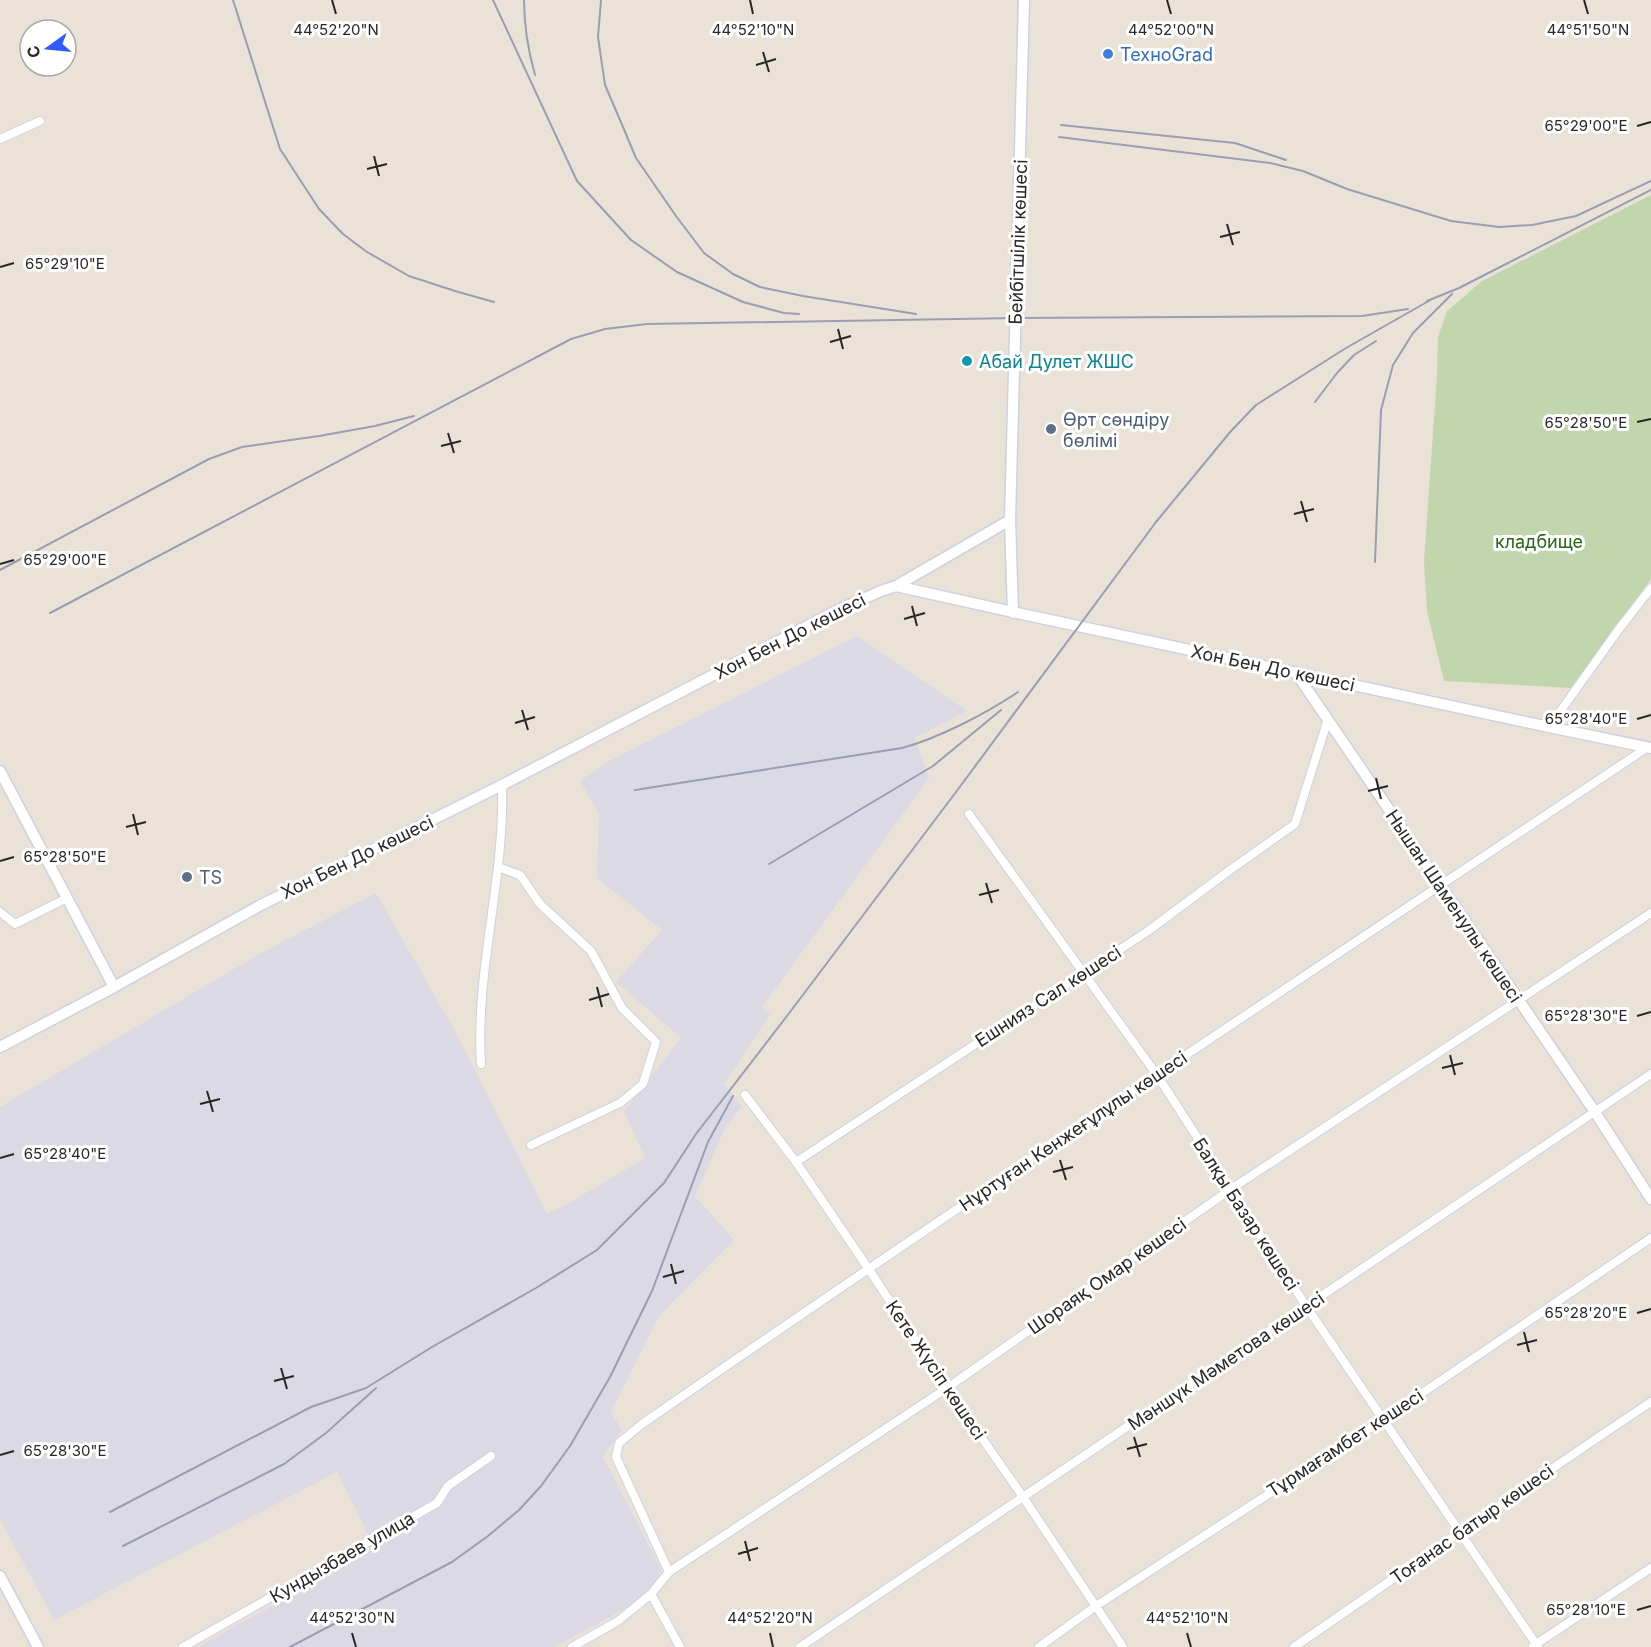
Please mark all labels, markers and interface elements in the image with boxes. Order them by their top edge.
north arrow [18,18,78,78]
text: 44°52'20"N [293,20,379,39]
text: 44°52'10"N [712,20,794,39]
text: 44°52'00"N [1128,20,1214,39]
text: 44°51'50"N [1547,20,1629,39]
text: С [22,43,45,60]
place label: ТехноGrad [1120,44,1213,65]
marker: ТехноGrad [1101,47,1115,61]
text: 65°29'00"E [1544,116,1628,135]
street label: Бейбітшілік көшесі [1005,159,1031,325]
text: 65°29'10"E [25,254,105,273]
place label: Абай Дулет ЖШС [979,351,1134,372]
marker: Абай Дулет ЖШС [960,354,974,368]
place label: Өрт сөндіру бөлімі [1063,409,1169,451]
text: 65°28'50"E [1545,413,1627,432]
marker: Өрт сөндіру бөлімі [1044,422,1058,436]
park label: кладбище [1495,531,1583,552]
text: 65°29'00"E [23,550,107,569]
street label: Хон Бен До көшесі [711,589,869,683]
street label: Хон Бен До көшесі [1189,640,1357,696]
text: 65°28'40"E [1545,709,1627,728]
street label: Нышан Шаменулы көшесі [1382,806,1526,1006]
street label: Хон Бен До көшесі [277,811,437,903]
text: 65°28'50"E [24,847,106,866]
place label: TS [199,867,222,888]
marker: TS [180,870,194,884]
street label: Ешнияз Сал көшесі [971,941,1125,1051]
text: 65°28'30"E [1545,1006,1627,1025]
street label: Нұртуған Кенжеғұлұлы көшесі [955,1047,1191,1215]
street label: Балқы Базар көшесі [1189,1134,1303,1294]
text: 65°28'40"E [24,1144,106,1163]
street label: Шораяқ Омар көшесі [1024,1213,1190,1339]
street label: Мәншүк Мәметова көшесі [1124,1287,1328,1435]
street label: Кете Жүсіп көшесі [882,1297,990,1443]
text: 65°28'20"E [1545,1303,1627,1322]
street label: Тұрмағамбет көшесі [1263,1385,1427,1501]
text: 65°28'30"E [24,1441,106,1460]
street label: Тоғанас батыр көшесі [1387,1460,1557,1588]
street label: Кундызбаев улица [266,1507,418,1607]
text: 65°28'10"E [1546,1600,1626,1619]
text: 44°52'30"N [309,1608,395,1627]
text: 44°52'20"N [727,1608,813,1627]
text: 44°52'10"N [1146,1608,1228,1627]

